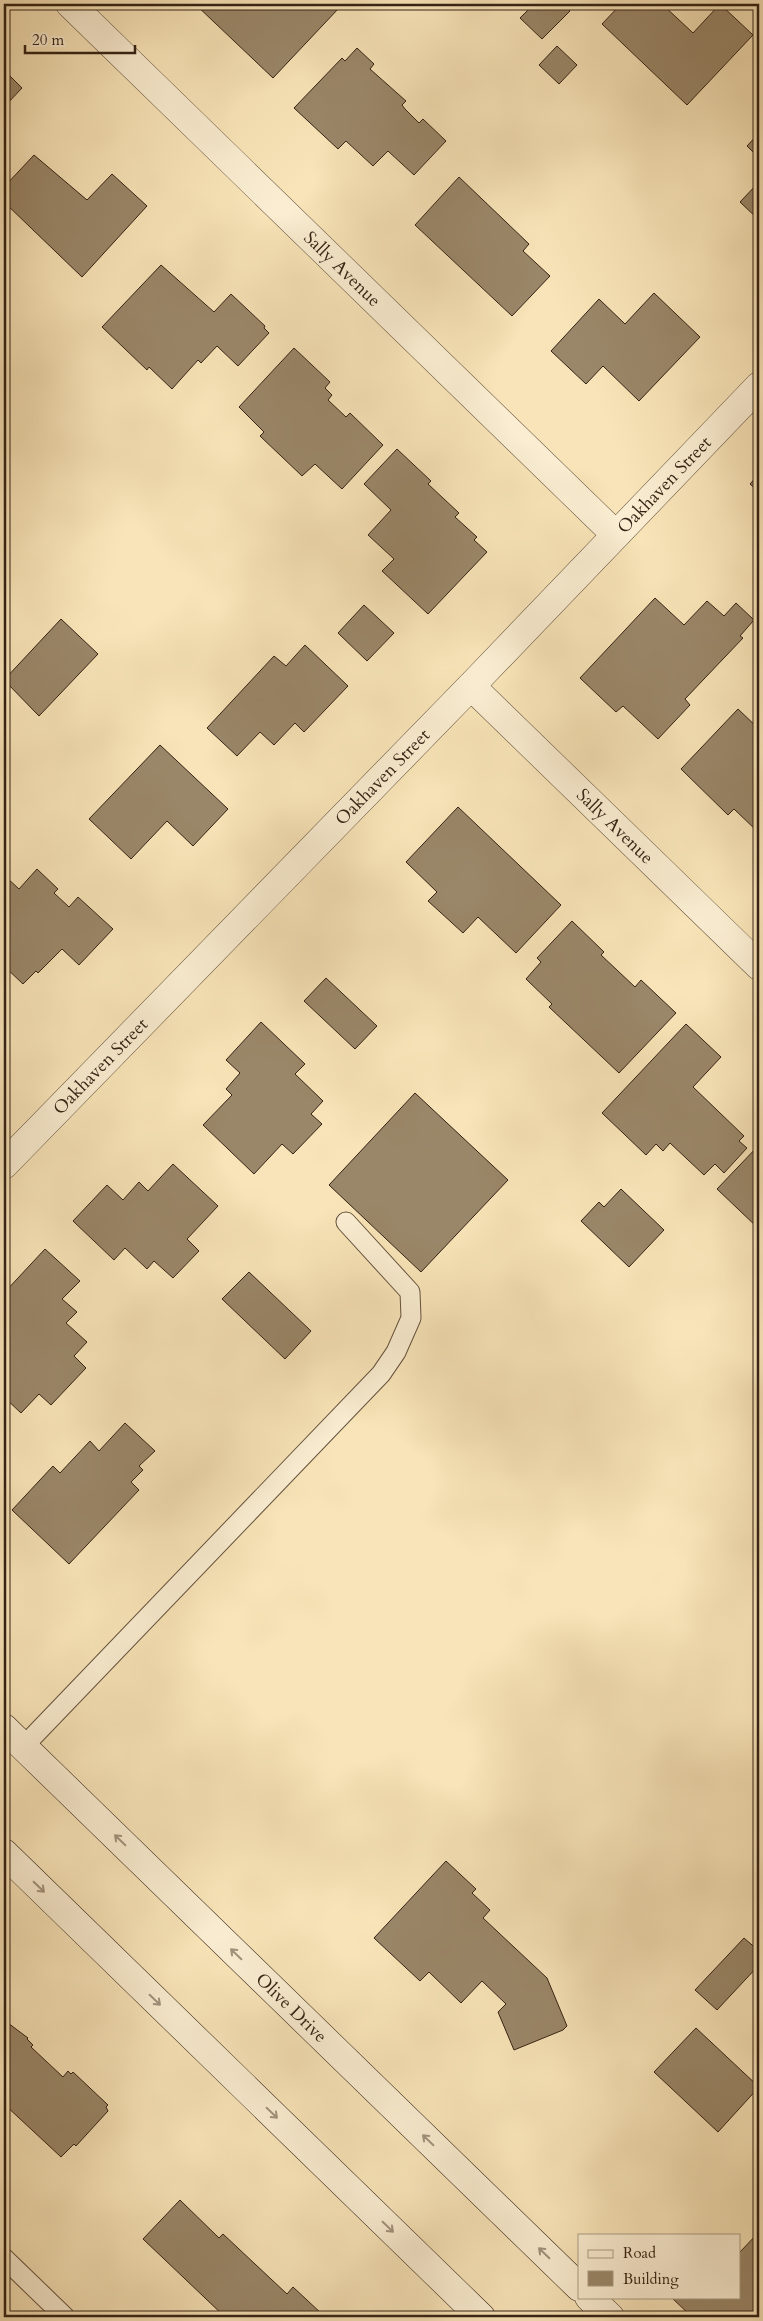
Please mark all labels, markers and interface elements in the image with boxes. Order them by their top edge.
scale bar [25,22,135,54]
text: 20 m [32,30,64,50]
street label: Sally Avenue [298,226,386,313]
street label: Oakhaven Street [612,431,718,539]
street label: Oakhaven Street [330,723,436,831]
street label: Sally Avenue [571,783,659,870]
street label: Oakhaven Street [48,1012,154,1121]
one-way arrow [113,1834,126,1846]
one-way arrow [32,1881,45,1893]
one-way arrow [230,1947,242,1960]
street label: Olive Drive [250,1967,332,2049]
one-way arrow [149,1994,161,2006]
one-way arrow [265,2107,277,2119]
one-way arrow [422,2134,434,2146]
one-way arrow [382,2221,394,2233]
legend [578,2234,740,2298]
text: Road [623,2243,656,2263]
one-way arrow [538,2247,551,2259]
text: Building [623,2269,679,2289]

